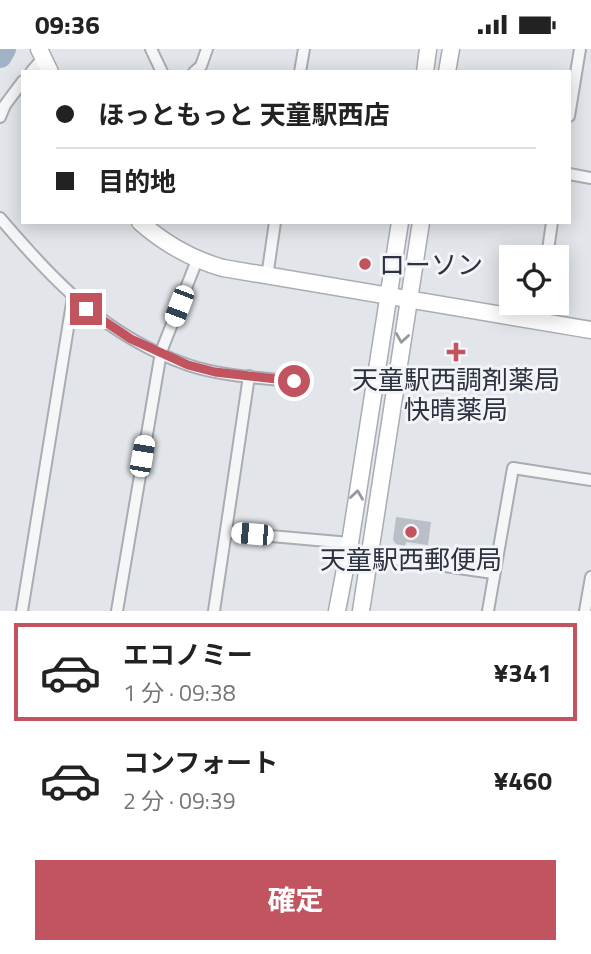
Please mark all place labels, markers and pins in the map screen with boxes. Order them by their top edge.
place label: ローソン [379,245,483,284]
marker: ローソン [357,256,373,272]
marker: 天童駅西調剤薬局 快晴薬局 [448,344,464,360]
place label: 天童駅西調剤薬局 快晴薬局 [352,360,560,429]
marker: 天童駅西郵便局 [403,524,419,540]
place label: 天童駅西郵便局 [320,540,502,579]

